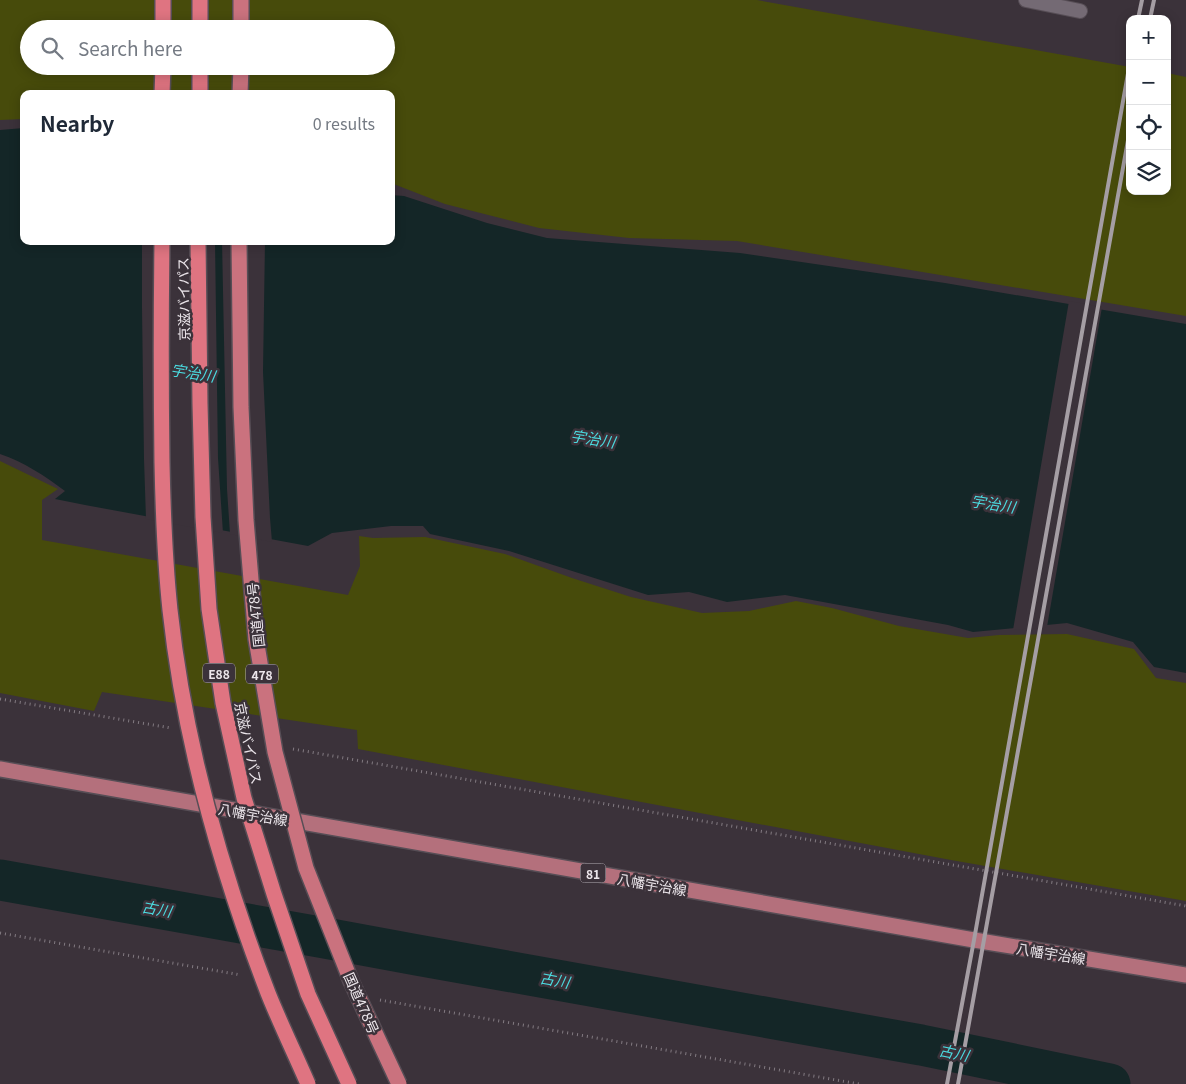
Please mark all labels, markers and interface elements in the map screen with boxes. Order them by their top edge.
map controls [1126,15,1171,195]
button: + [1126,15,1171,60]
search box [20,20,395,75]
icon: search [38,34,66,62]
text: Search here [78,34,182,61]
button: − [1126,60,1171,105]
button: locate [1126,105,1171,150]
text: Nearby [40,108,114,138]
text: 0 results [313,111,375,135]
button: layers [1126,150,1171,195]
street label: 京滋バイパス [172,257,194,341]
water label: 宇治川 [169,358,219,386]
water label: 宇治川 [569,424,619,452]
water label: 宇治川 [969,489,1019,517]
street label: 国道478号 [242,581,268,649]
road number: E88 [203,664,235,682]
road number: 478 [246,664,278,684]
street label: 京滋バイパス [231,700,267,786]
street label: 八幡宇治線 [217,798,289,830]
road number: 81 [580,864,606,882]
street label: 八幡宇治線 [616,868,688,900]
water label: 古川 [140,895,176,921]
street label: 八幡宇治線 [1015,938,1087,968]
water label: 古川 [538,966,574,992]
street label: 国道478号 [340,969,384,1037]
water label: 古川 [937,1039,973,1066]

